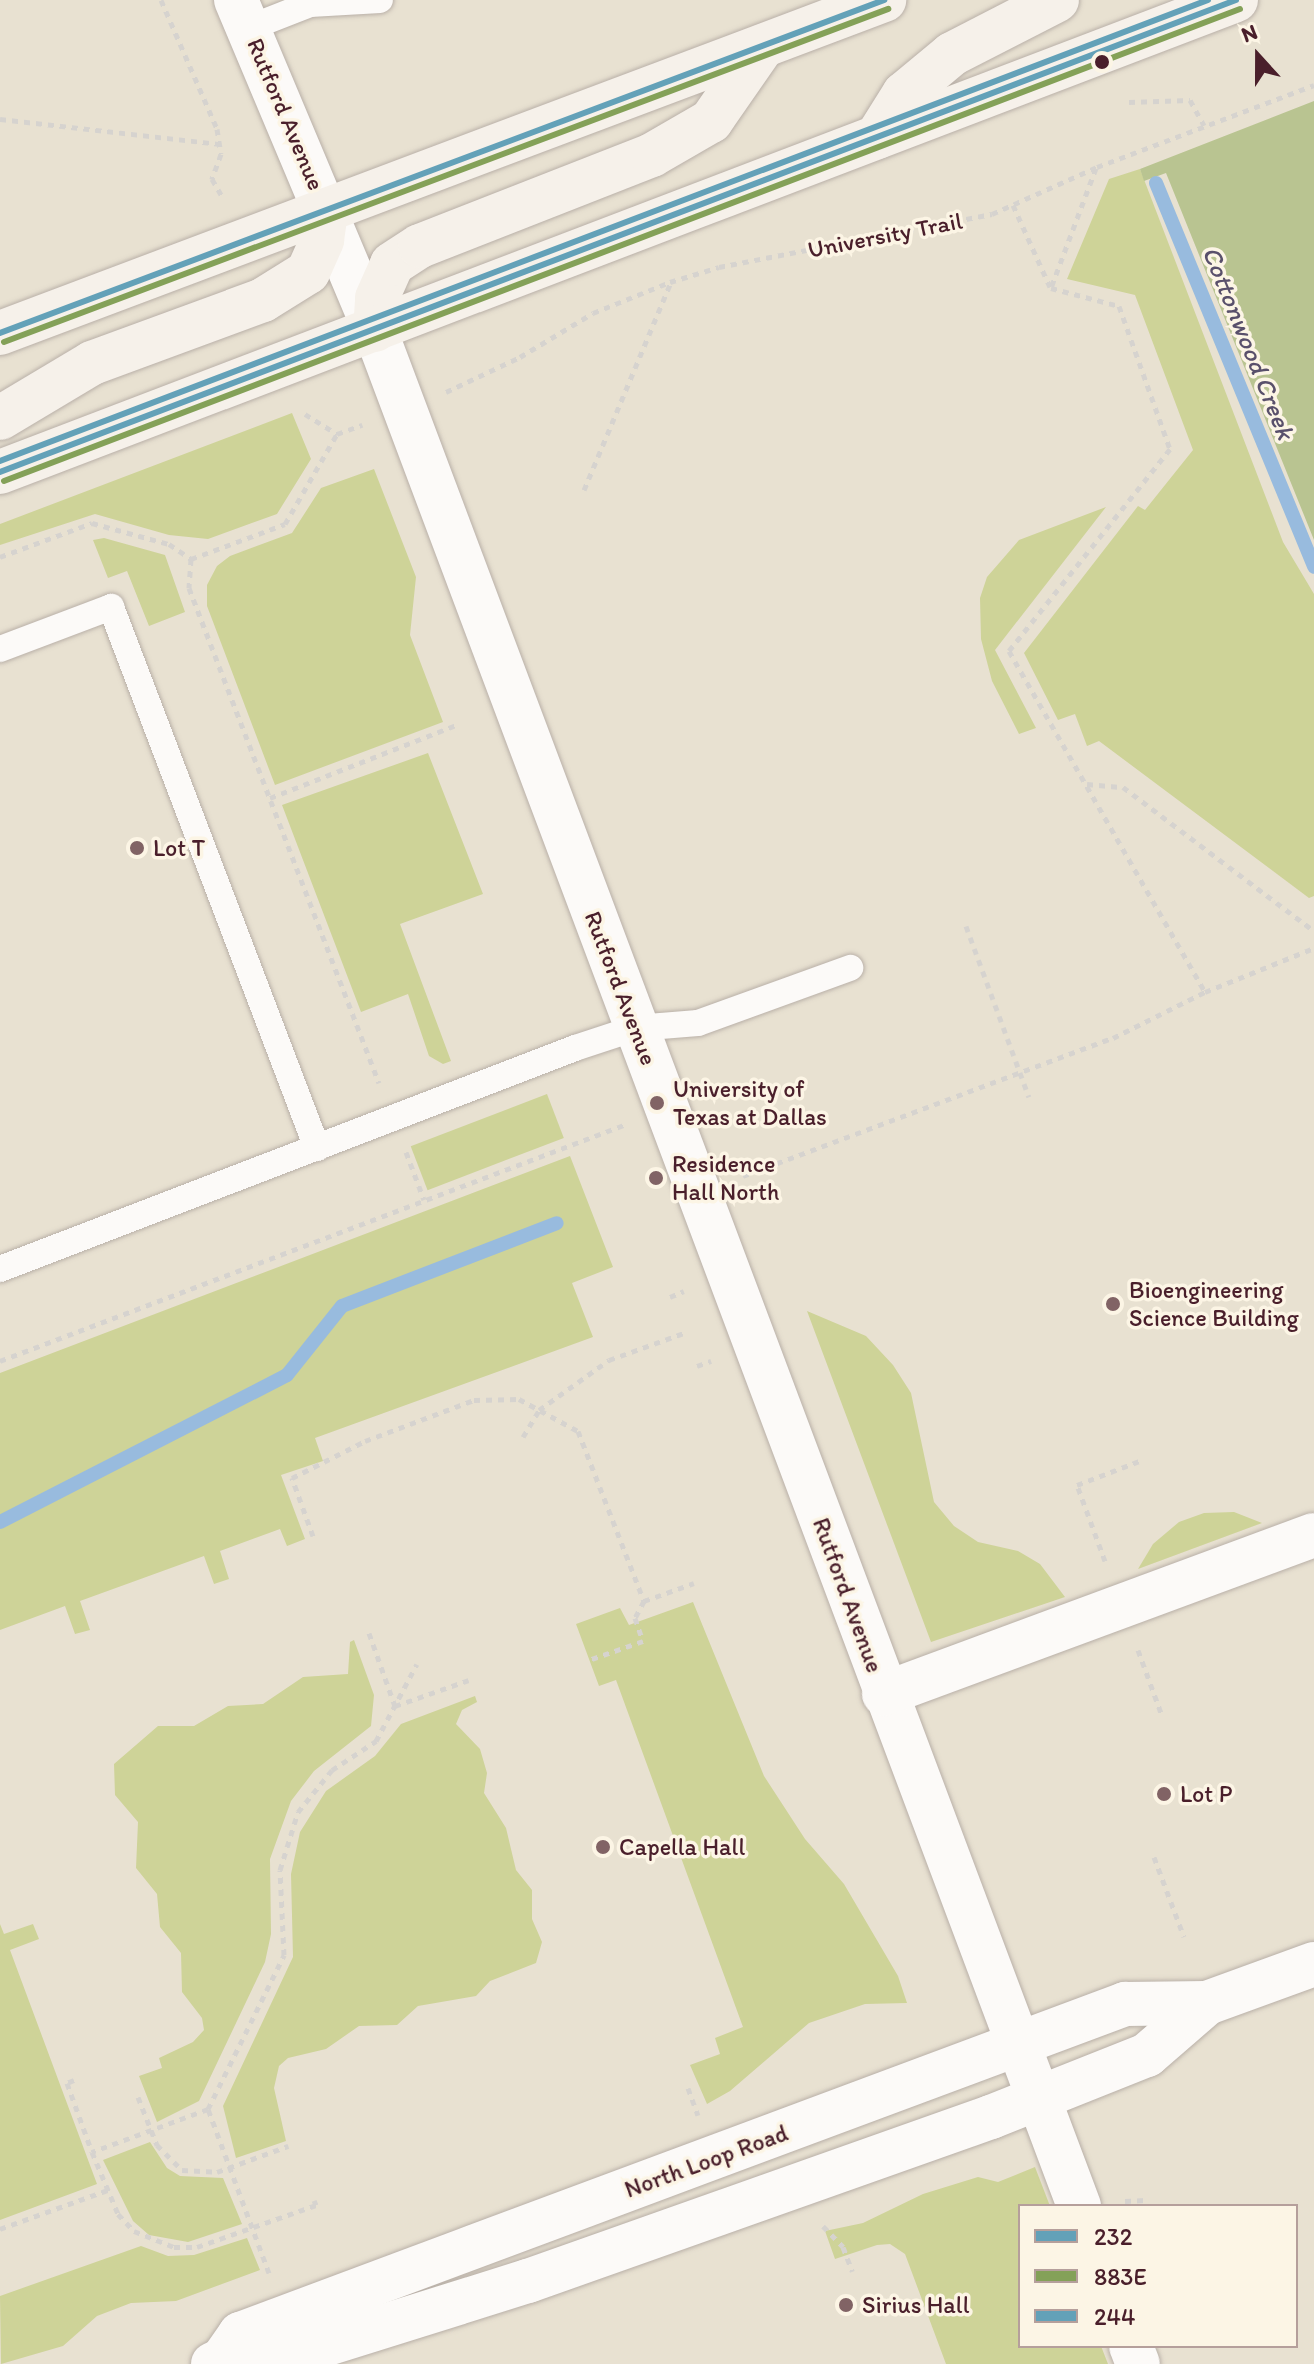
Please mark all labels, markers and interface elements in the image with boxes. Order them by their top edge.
north arrow [1218,16,1298,96]
text: N [1237,18,1261,48]
street label: Rutford Avenue [241,34,331,194]
unlabelled marker [1094,54,1110,70]
street label: University Trail [805,206,965,264]
water label: Cottonwood Creek [1195,242,1301,444]
place label: Lot T [153,834,205,862]
marker: Lot T [128,839,146,857]
street label: Rutford Avenue [579,908,663,1068]
place label: University of Texas at Dallas [673,1075,827,1131]
marker: University of Texas at Dallas [648,1094,666,1112]
place label: Residence Hall North [672,1150,780,1206]
marker: Residence Hall North [647,1169,665,1187]
place label: Bioengineering Science Building [1129,1276,1299,1332]
marker: Bioengineering Science Building [1104,1295,1122,1313]
street label: Rutford Avenue [807,1514,889,1676]
place label: Lot P [1180,1780,1232,1808]
marker: Lot P [1155,1785,1173,1803]
place label: Capella Hall [619,1833,745,1861]
marker: Capella Hall [594,1838,612,1856]
street label: North Loop Road [620,2118,792,2204]
legend [1018,2204,1298,2348]
text: 232 [1094,2222,1132,2251]
text: 883E [1094,2262,1147,2291]
place label: Sirius Hall [862,2291,969,2319]
marker: Sirius Hall [837,2296,855,2314]
text: 244 [1094,2302,1135,2331]

